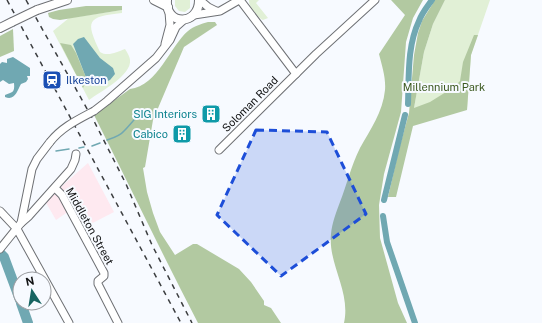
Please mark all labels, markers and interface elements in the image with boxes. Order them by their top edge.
station icon: Ilkeston [41,69,63,91]
place label: Ilkeston [66,74,107,86]
street label: Soloman Road [220,74,280,134]
park label: Millennium Park [403,81,485,93]
building icon: SIG Interiors [200,103,222,125]
place label: SIG Interiors [133,108,197,120]
building icon: Cabico [171,123,193,145]
place label: Cabico [133,128,168,140]
street label: Middleton Street [64,185,116,267]
north arrow [12,271,52,311]
text: N [24,274,35,288]

